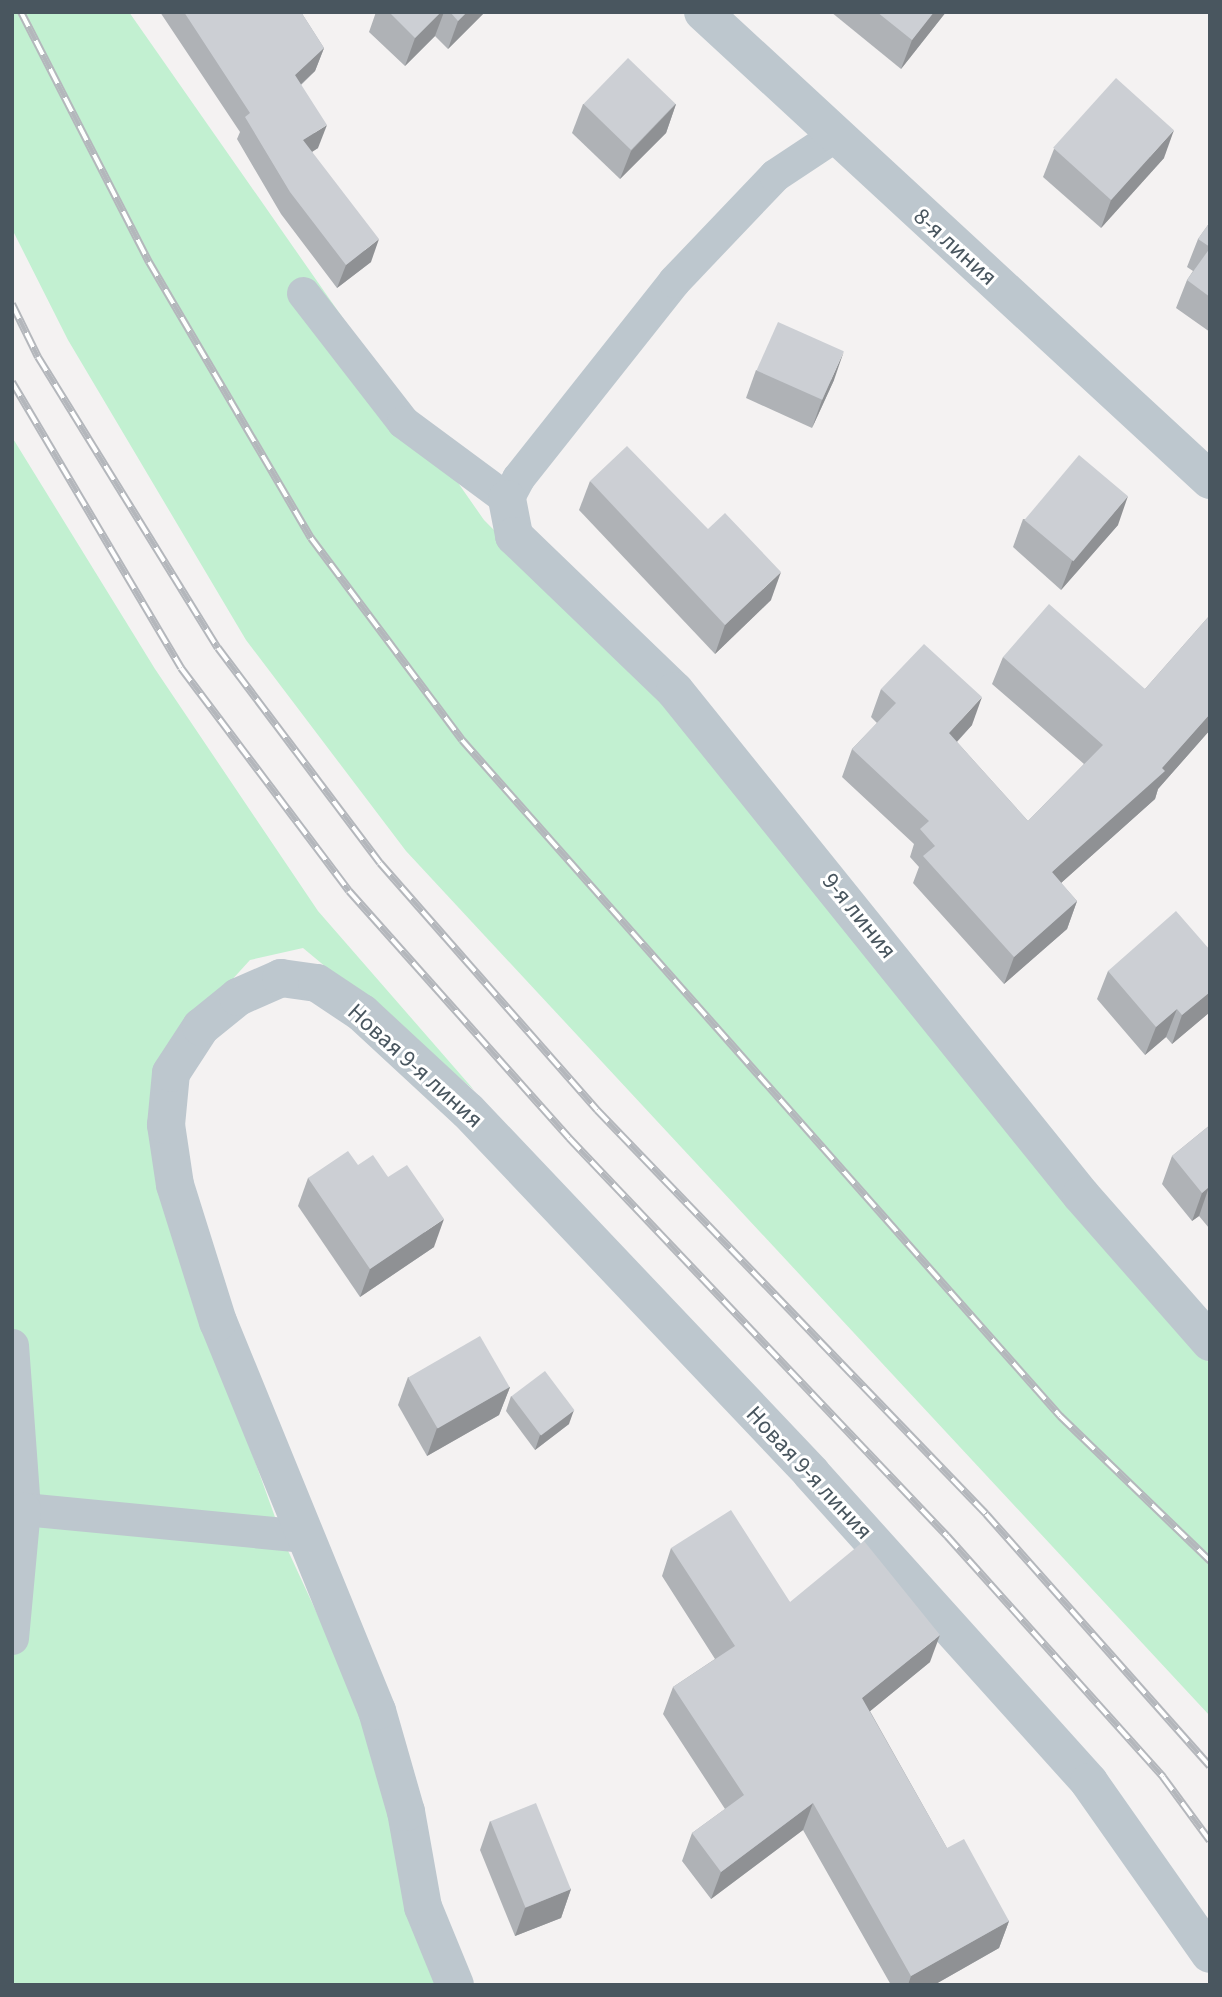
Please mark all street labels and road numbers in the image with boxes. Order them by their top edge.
street label: 8-я линия [907,202,1003,292]
street label: 9-я линия [816,867,902,965]
street label: Новая 9-я линия [341,998,489,1134]
street label: Новая 9-я линия [740,1400,878,1546]

